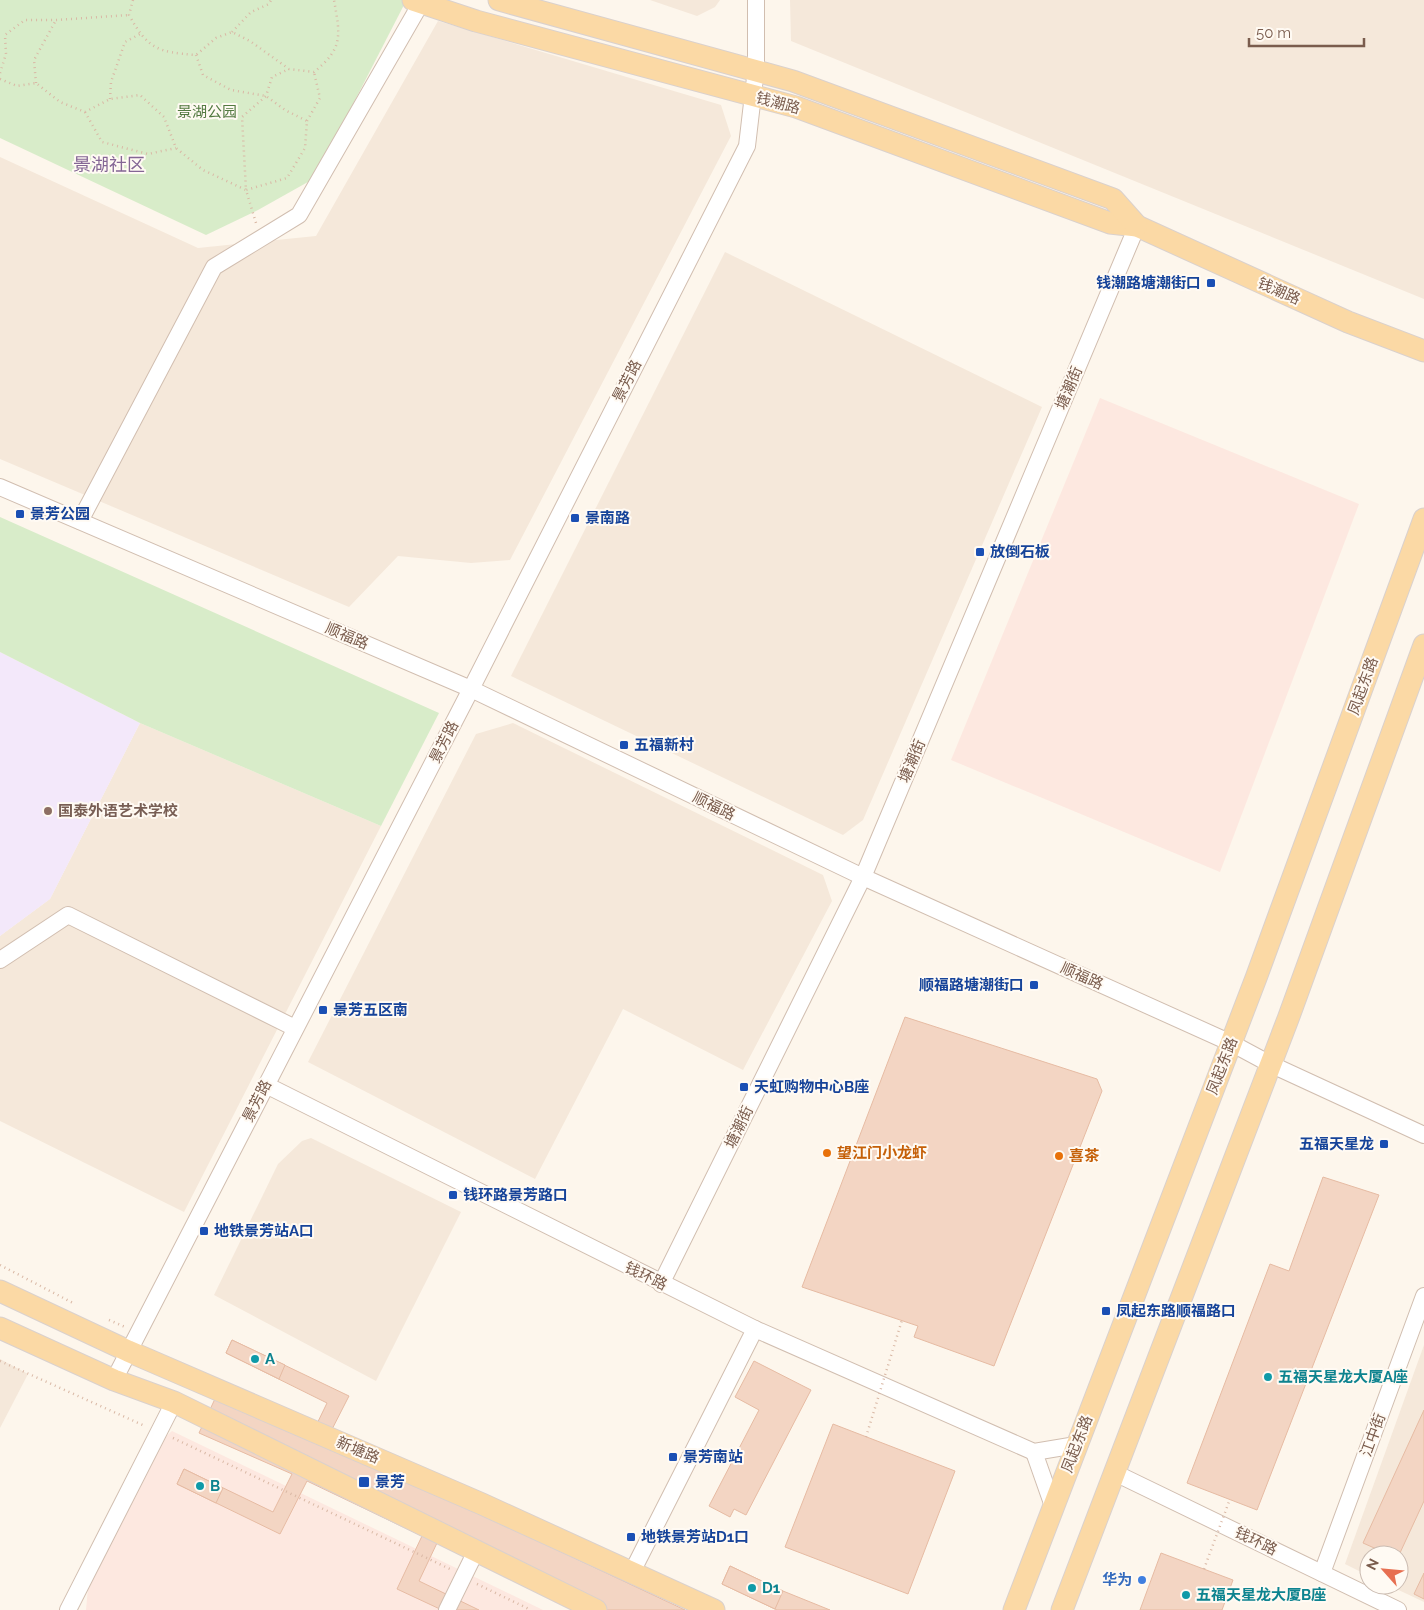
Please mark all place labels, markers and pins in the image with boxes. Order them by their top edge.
place label: 钱潮路塘潮街口 [1096,274,1201,292]
marker: 钱潮路塘潮街口 [1205,277,1217,289]
place label: 景芳公园 [30,505,90,523]
marker: 景芳公园 [14,508,26,520]
place label: 景南路 [585,509,630,527]
marker: 景南路 [569,512,581,524]
place label: 放倒石板 [990,543,1050,561]
marker: 放倒石板 [974,546,986,558]
place label: 五福新村 [634,736,694,754]
marker: 五福新村 [618,739,630,751]
place label: 国泰外语艺术学校 [58,802,178,820]
marker: 国泰外语艺术学校 [42,805,54,817]
place label: 顺福路塘潮街口 [919,976,1024,994]
marker: 顺福路塘潮街口 [1028,979,1040,991]
place label: 景芳五区南 [333,1001,408,1019]
marker: 景芳五区南 [317,1004,329,1016]
place label: 天虹购物中心B座 [754,1078,869,1096]
marker: 天虹购物中心B座 [738,1081,750,1093]
place label: 五福天星龙 [1299,1135,1374,1153]
marker: 五福天星龙 [1378,1138,1390,1150]
place label: 望江门小龙虾 [837,1144,927,1162]
marker: 望江门小龙虾 [821,1147,833,1159]
place label: 喜茶 [1069,1147,1100,1165]
marker: 喜茶 [1053,1150,1065,1162]
place label: 钱环路景芳路口 [463,1186,568,1204]
marker: 钱环路景芳路口 [447,1189,459,1201]
place label: 地铁景芳站A口 [214,1222,314,1240]
marker: 地铁景芳站A口 [198,1225,210,1237]
place label: 凤起东路顺福路口 [1116,1302,1236,1320]
marker: 凤起东路顺福路口 [1100,1305,1112,1317]
place label: A [265,1350,276,1368]
marker: A [249,1353,261,1365]
place label: 五福天星龙大厦A座 [1278,1368,1408,1386]
marker: 五福天星龙大厦A座 [1262,1371,1274,1383]
place label: 景芳南站 [683,1448,743,1466]
marker: 景芳南站 [667,1451,679,1463]
place label: 景芳 [375,1473,405,1491]
marker: 景芳 [357,1475,371,1489]
place label: B [210,1477,220,1495]
marker: B [194,1480,206,1492]
place label: 地铁景芳站D1口 [641,1528,749,1546]
marker: 地铁景芳站D1口 [625,1531,637,1543]
place label: 华为 [1102,1571,1132,1589]
marker: 华为 [1136,1574,1148,1586]
place label: D1 [762,1579,781,1597]
marker: D1 [746,1582,758,1594]
place label: 五福天星龙大厦B座 [1196,1586,1326,1604]
marker: 五福天星龙大厦B座 [1180,1589,1192,1601]

